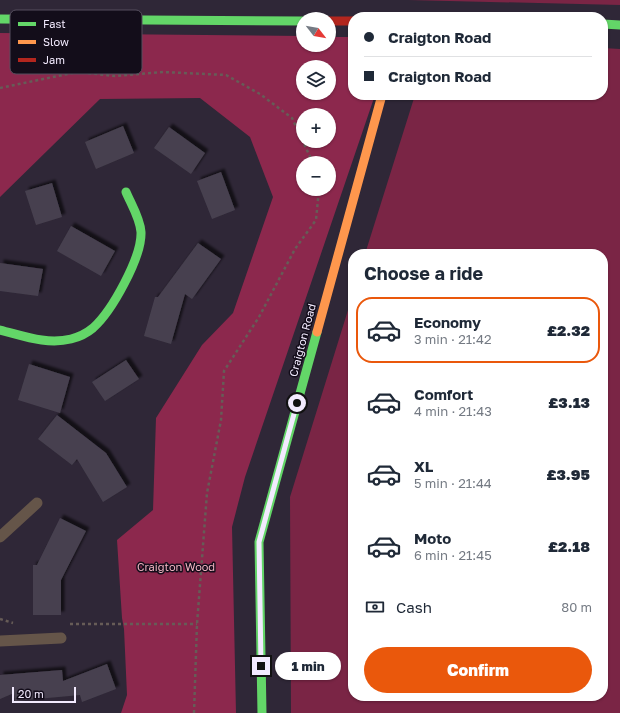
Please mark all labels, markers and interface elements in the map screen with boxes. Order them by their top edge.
legend [10,10,142,74]
north arrow [296,12,336,52]
map controls [296,12,336,196]
text: Fast [43,17,66,30]
text: Craigton Road [388,28,491,46]
text: Slow [43,35,69,48]
text: Jam [43,53,65,66]
button: layers [296,60,336,100]
text: Craigton Road [388,67,491,85]
button: + [296,108,336,148]
button: − [296,156,336,196]
text: Choose a ride [364,262,483,284]
street label: Craigton Road [286,302,318,378]
icon: car [366,312,402,348]
text: Economy [414,313,481,331]
text: £2.32 [547,321,590,339]
text: 3 min · 21:42 [414,331,491,347]
icon: car [366,384,402,420]
text: Comfort [414,385,473,403]
text: £3.13 [548,393,590,411]
route start [288,394,306,412]
text: 4 min · 21:43 [414,403,492,419]
icon: car [366,456,402,492]
text: XL [414,457,433,475]
text: £3.95 [546,465,590,483]
text: 5 min · 21:44 [414,475,492,491]
icon: car [366,528,402,564]
text: Moto [414,529,451,547]
text: £2.18 [548,537,590,555]
text: 6 min · 21:45 [414,547,492,563]
park label: Craigton Wood [137,560,215,573]
icon: cash [364,596,386,618]
text: Cash [396,598,432,616]
text: 80 m [561,599,592,615]
button: Confirm [364,647,592,693]
callout: 1 min [275,652,341,680]
route end [252,657,270,675]
text: 1 min [291,658,325,674]
scale bar [12,685,76,704]
text: 20 m [18,687,44,700]

